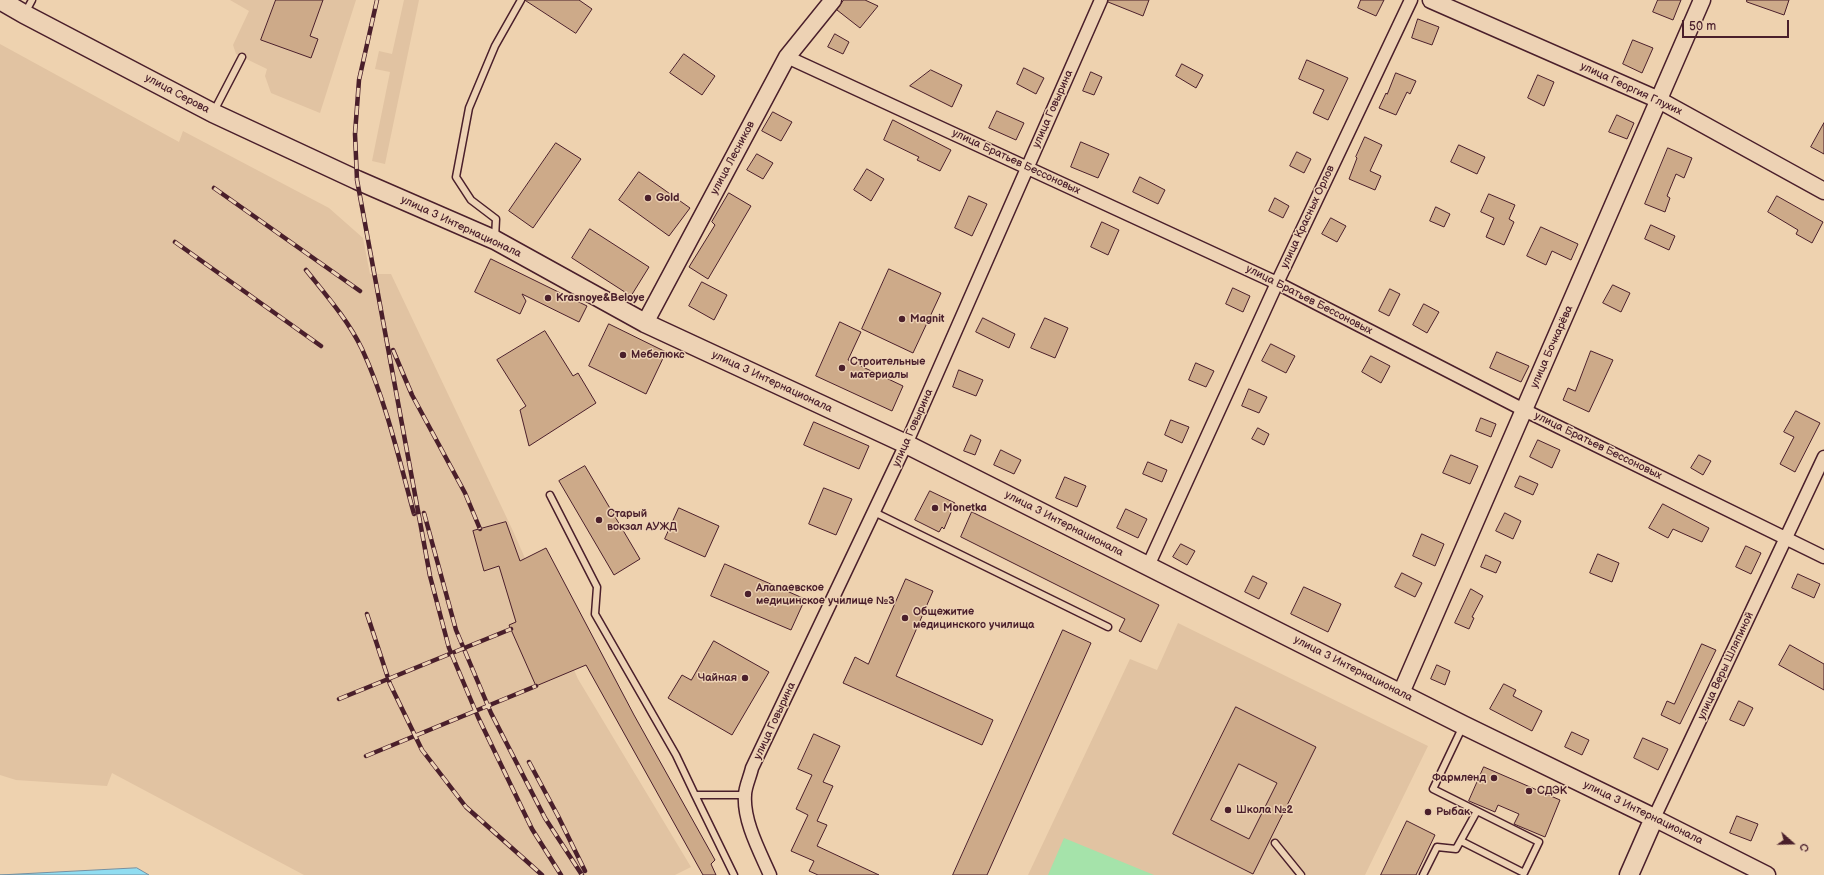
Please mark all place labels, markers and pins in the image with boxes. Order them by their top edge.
place label: Gold [656,191,680,205]
marker: Gold [643,193,653,203]
place label: Krasnoye&Beloye [556,291,645,305]
marker: Krasnoye&Beloye [543,293,553,303]
place label: Magnit [910,312,945,326]
marker: Magnit [897,314,907,324]
place label: Мебелюкс [631,348,685,362]
marker: Мебелюкс [618,350,628,360]
place label: Строительные материалы [850,355,925,381]
marker: Строительные материалы [837,363,847,373]
place label: Monetka [943,501,987,515]
marker: Monetka [930,503,940,513]
place label: Старый вокзал АУЖД [607,507,677,533]
marker: Старый вокзал АУЖД [594,515,604,525]
place label: Алапаевское медицинское училище №3 [756,581,895,607]
marker: Алапаевское медицинское училище №3 [743,589,753,599]
place label: Общежитие медицинского училища [913,605,1035,631]
marker: Общежитие медицинского училища [900,613,910,623]
place label: Чайная [698,671,737,685]
marker: Чайная [740,673,750,683]
place label: Фармленд [1432,771,1486,785]
marker: Фармленд [1489,773,1499,783]
place label: СДЭК [1537,784,1567,798]
marker: СДЭК [1524,786,1534,796]
place label: Школа №2 [1236,803,1293,817]
marker: Школа №2 [1223,805,1233,815]
place label: Рыбак [1436,805,1470,819]
marker: Рыбак [1423,807,1433,817]

